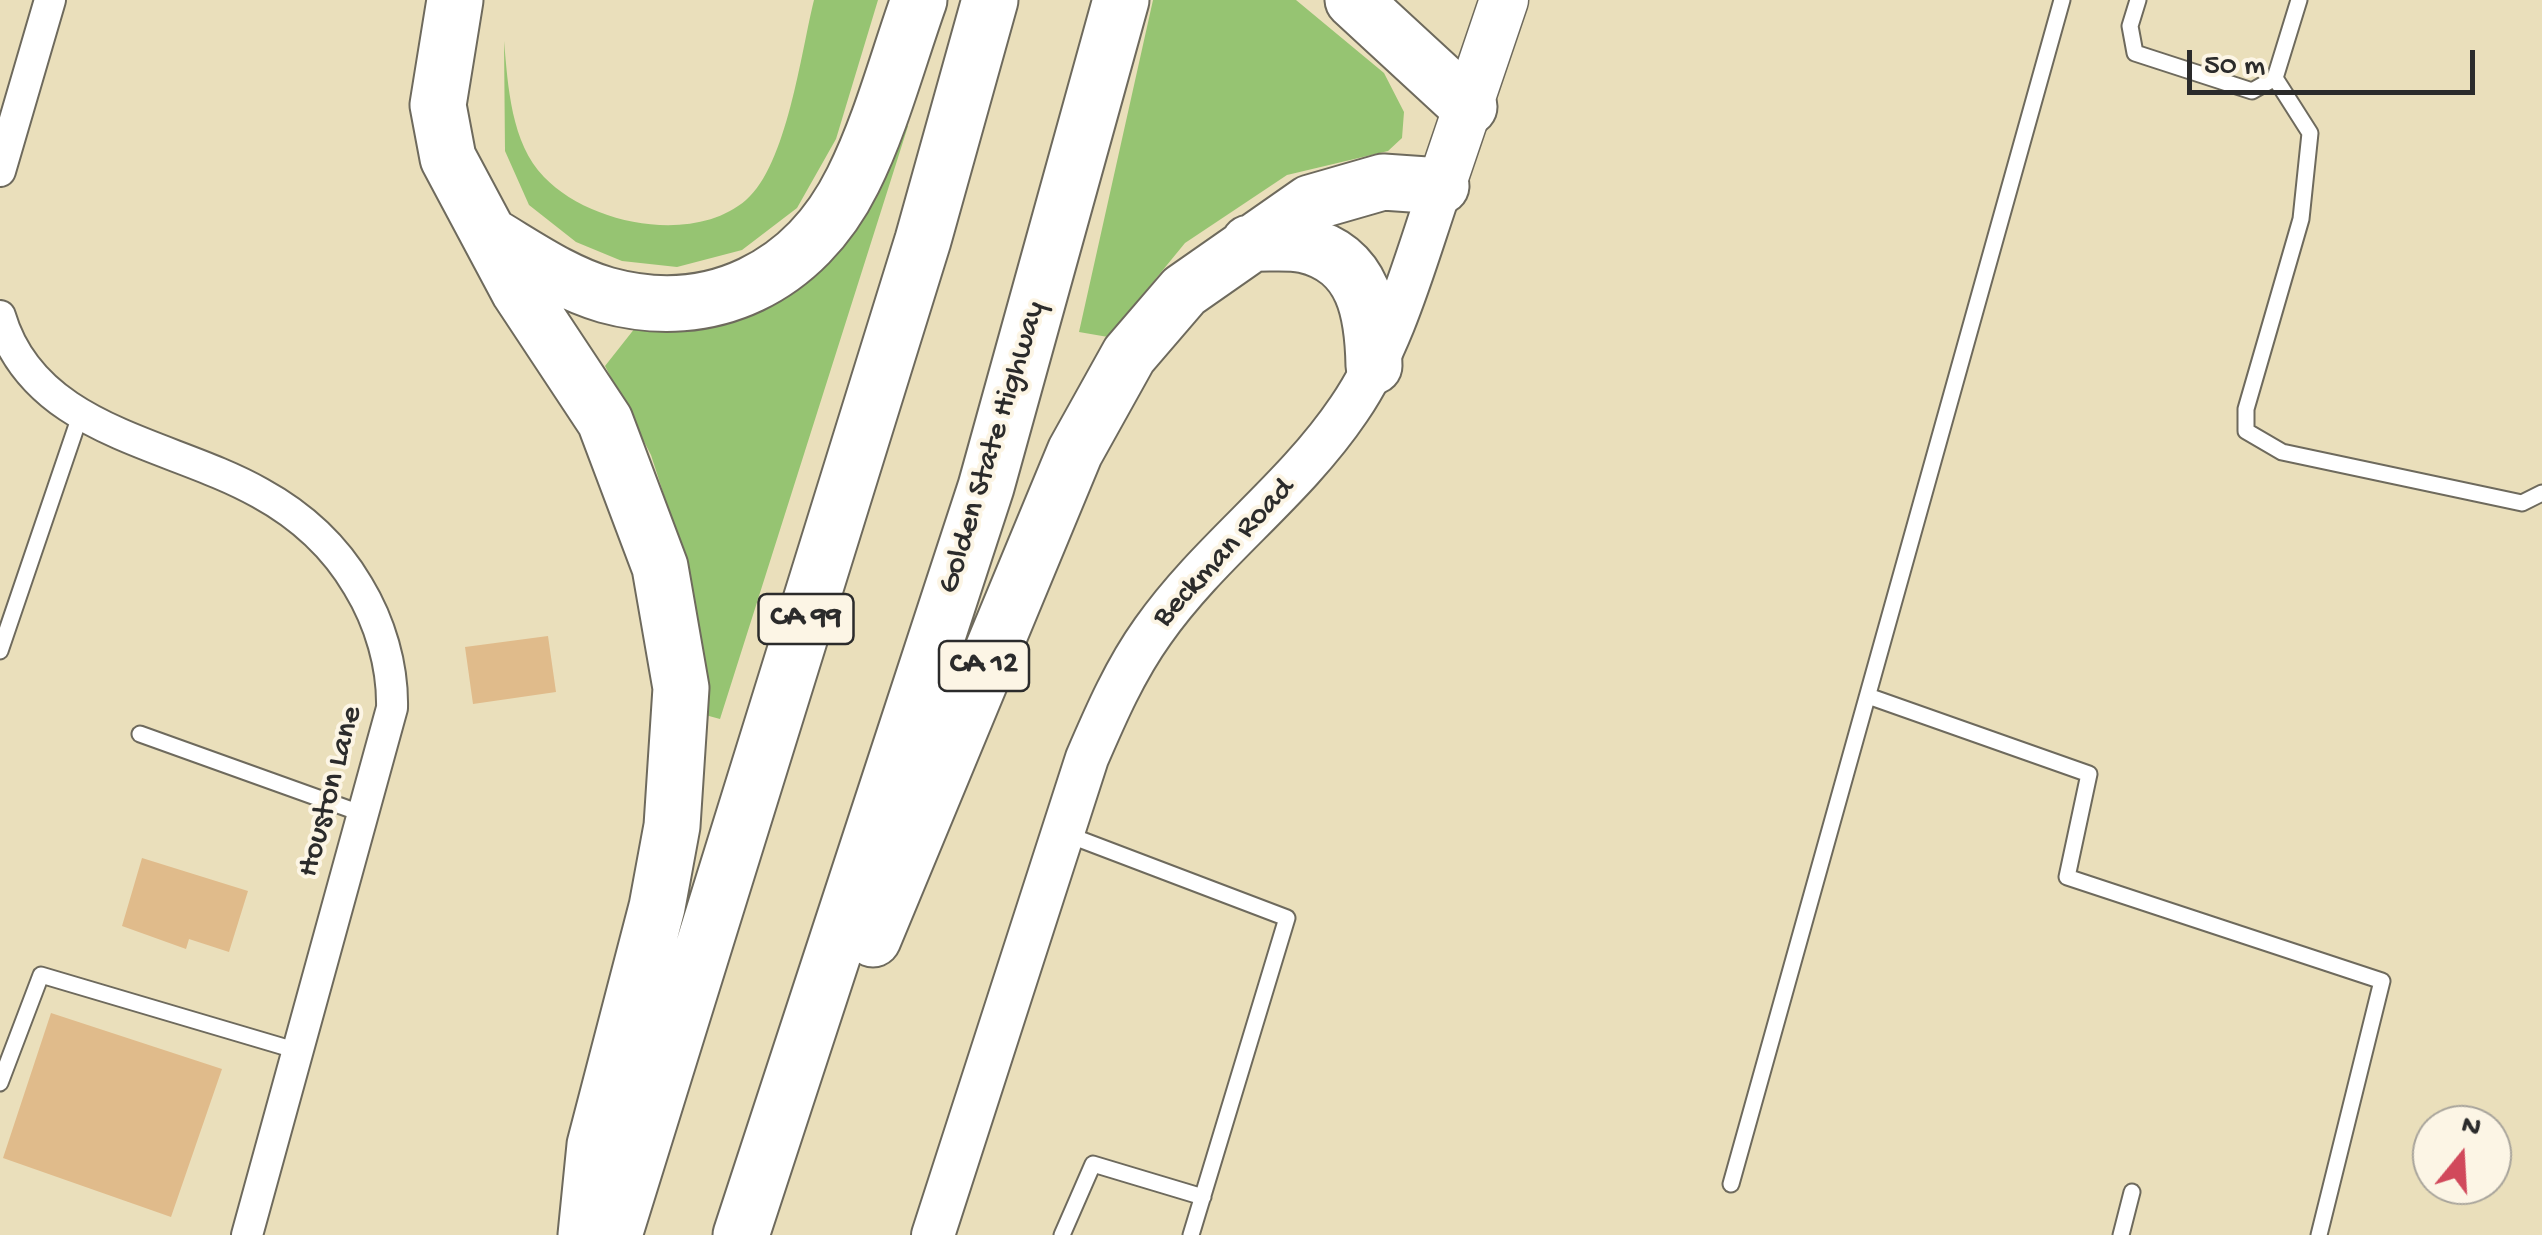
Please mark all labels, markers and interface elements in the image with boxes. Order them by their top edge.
scale bar [2192,30,2480,92]
text: 50 m [2204,50,2265,85]
street label: Golden State Highway [931,297,1057,599]
street label: Beckman Road [1146,471,1304,637]
road number: CA 99 [758,594,854,644]
road number: CA 12 [939,641,1029,691]
street label: Houston Lane [291,702,373,882]
north arrow [2412,1105,2512,1205]
text: N [2457,1109,2485,1146]

